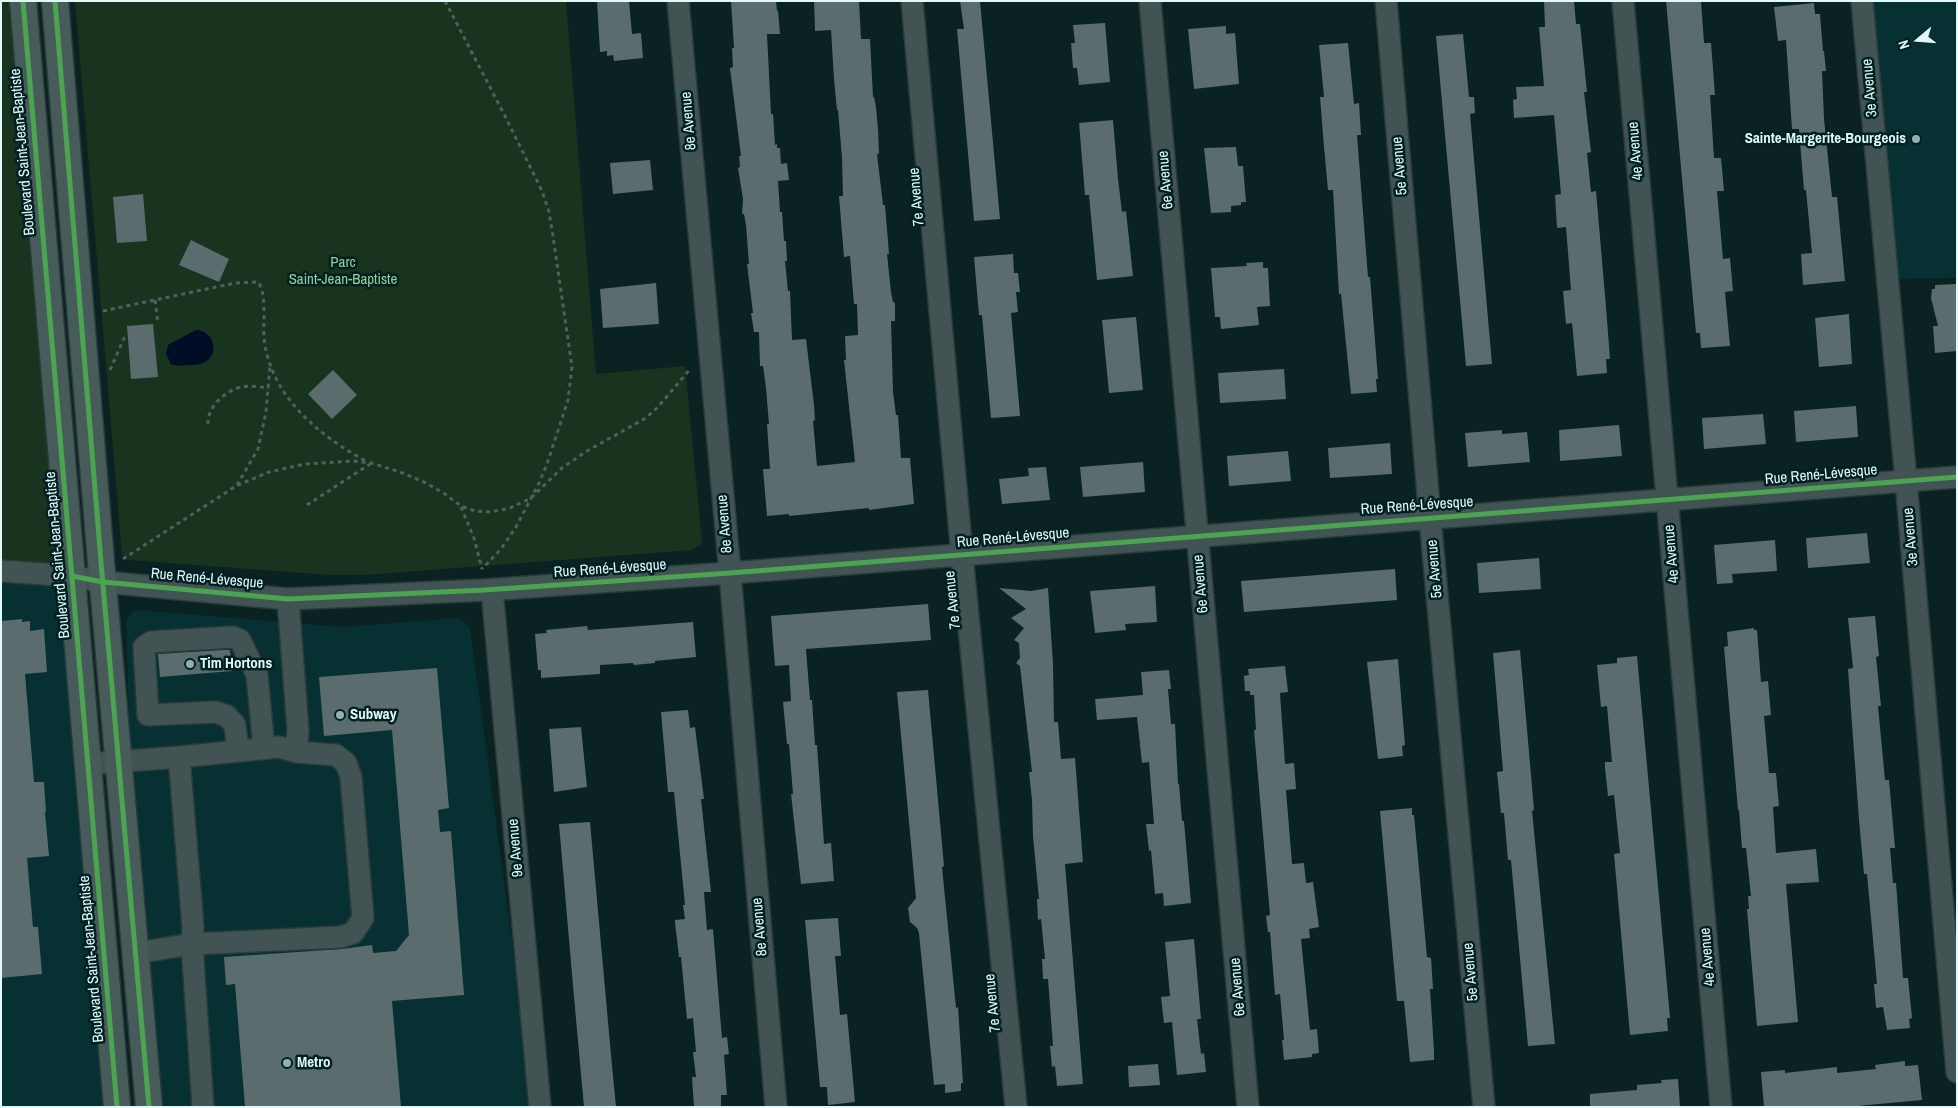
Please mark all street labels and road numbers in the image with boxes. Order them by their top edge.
street label: 3e Avenue [1858,58,1882,118]
street label: Boulevard Saint-Jean-Baptiste [7,68,39,236]
street label: 8e Avenue [677,91,701,151]
street label: 4e Avenue [1624,121,1648,181]
street label: 5e Avenue [1388,136,1412,196]
street label: 6e Avenue [1154,150,1178,210]
street label: 7e Avenue [905,167,929,227]
street label: Rue René-Lévesque [1764,461,1878,489]
street label: Boulevard Saint-Jean-Baptiste [42,471,74,639]
street label: Rue René-Lévesque [1360,493,1474,519]
street label: 8e Avenue [713,494,737,554]
street label: 3e Avenue [1899,507,1923,567]
street label: Rue René-Lévesque [956,524,1070,552]
street label: 4e Avenue [1660,524,1684,584]
street label: 5e Avenue [1423,539,1447,599]
street label: 6e Avenue [1189,554,1213,614]
street label: Rue René-Lévesque [553,556,667,582]
street label: Rue René-Lévesque [150,565,264,593]
street label: 7e Avenue [941,570,965,630]
street label: 9e Avenue [504,818,528,878]
street label: Boulevard Saint-Jean-Baptiste [76,875,108,1043]
street label: 8e Avenue [748,897,772,957]
street label: 4e Avenue [1696,927,1720,987]
street label: 5e Avenue [1459,942,1483,1002]
street label: 6e Avenue [1226,957,1250,1017]
street label: 7e Avenue [981,973,1005,1033]

